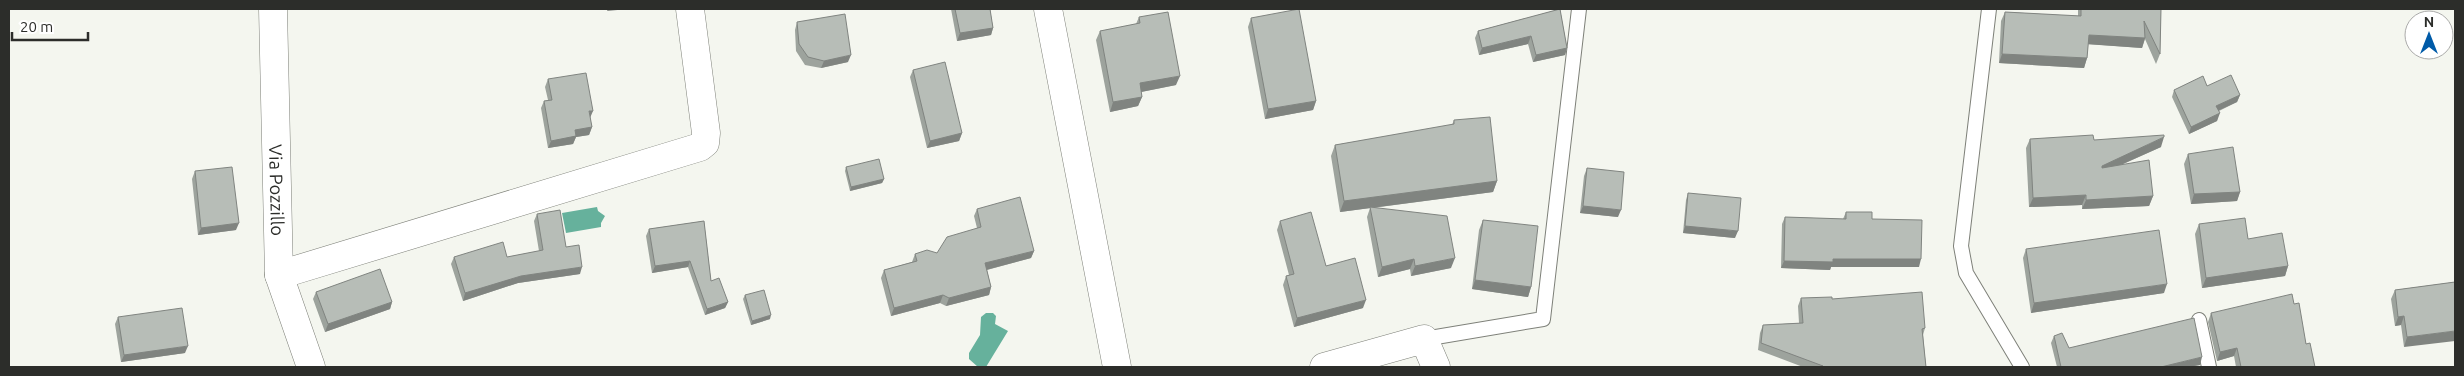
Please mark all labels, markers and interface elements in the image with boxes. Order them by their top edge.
scale bar [12,10,89,42]
north arrow [2404,10,2454,60]
text: N [2424,14,2434,30]
text: 20 m [20,18,53,35]
street label: Via Pozzillo [266,144,288,236]

